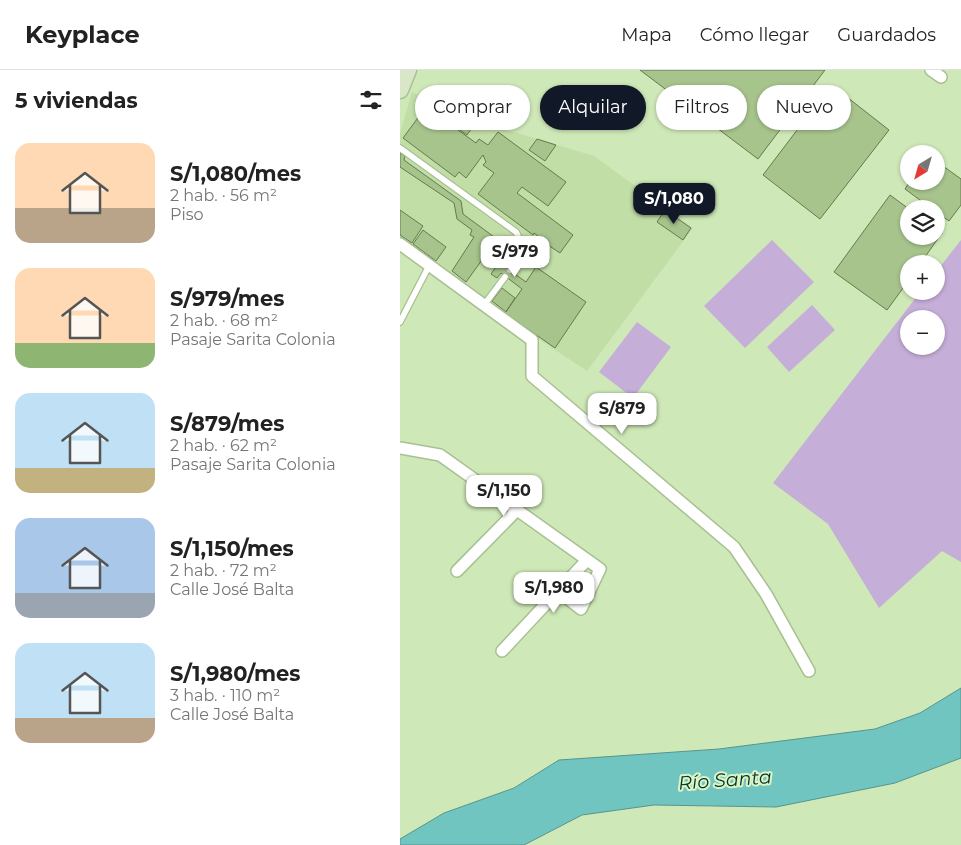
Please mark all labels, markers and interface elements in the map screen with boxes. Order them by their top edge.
text: Keyplace [25,20,140,49]
text: Mapa [621,24,672,46]
text: Cómo llegar [700,24,809,46]
text: Guardados [837,24,936,46]
chip: Comprar [415,85,530,130]
chip: Alquilar [540,85,646,130]
chip: Filtros [656,85,747,130]
chip: Nuevo [757,85,851,130]
icon: filters [357,86,385,114]
text: 5 viviendas [15,88,138,113]
north arrow [900,145,945,190]
map controls [900,145,945,355]
text: S/1,080/mes [170,161,301,186]
icon: home [55,163,115,223]
pin: S/1,080 [628,182,720,225]
text: 2 hab. · 56 m² [170,186,277,205]
text: S/1,080 [644,189,704,208]
button: layers [900,200,945,245]
text: Piso [170,205,204,224]
pin: S/979 [480,236,550,278]
text: S/979 [492,242,538,261]
button: + [900,255,945,300]
text: S/979/mes [170,286,284,311]
icon: home [55,288,115,348]
button: − [900,310,945,355]
text: 2 hab. · 68 m² [170,311,278,330]
text: Pasaje Sarita Colonia [170,330,336,349]
pin: S/879 [587,392,657,435]
text: S/879 [599,399,645,418]
text: S/879/mes [170,411,284,436]
icon: home [55,413,115,473]
text: 2 hab. · 62 m² [170,436,277,455]
text: Pasaje Sarita Colonia [170,455,336,474]
pin: S/1,150 [458,474,550,517]
text: S/1,150 [477,481,531,500]
text: S/1,150/mes [170,536,294,561]
icon: home [55,538,115,598]
text: 2 hab. · 72 m² [170,561,277,580]
pin: S/1,980 [508,572,600,614]
text: S/1,980 [524,578,584,597]
text: Calle José Balta [170,580,294,599]
text: S/1,980/mes [170,661,300,686]
icon: home [55,663,115,723]
text: 3 hab. · 110 m² [170,686,280,705]
text: Calle José Balta [170,705,294,724]
water label: Río Santa [678,765,773,795]

